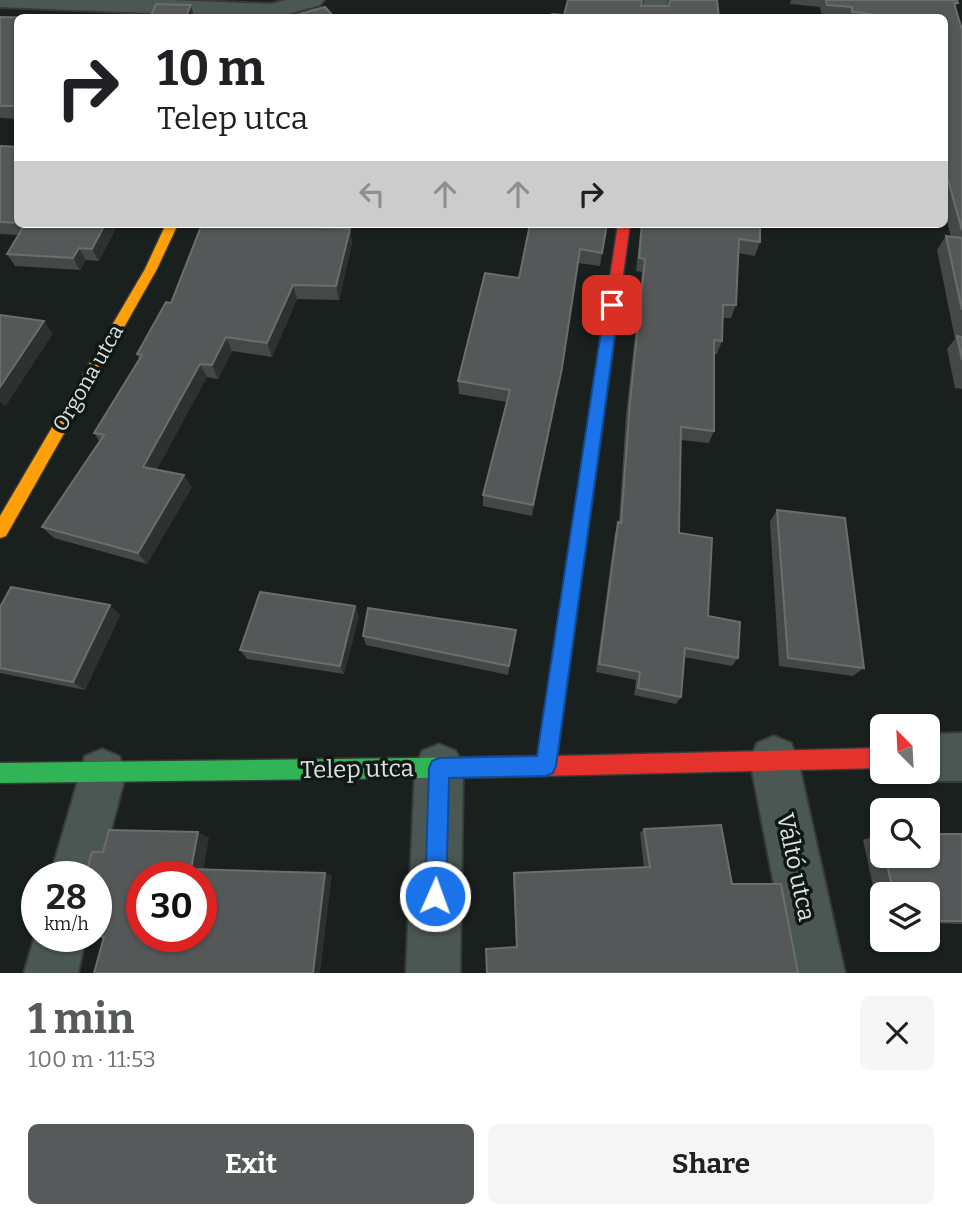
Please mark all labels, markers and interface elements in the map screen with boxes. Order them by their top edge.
text: 10 m [157,39,265,98]
icon: right [42,42,133,133]
text: Telep utca [157,99,308,137]
icon: left [353,175,391,213]
icon: ahead [426,175,464,213]
icon: ahead [499,175,537,213]
icon: right [572,175,610,213]
pin [582,275,642,335]
icon: arrive [593,286,631,324]
street label: Orgona utca [47,320,129,436]
north arrow [870,714,940,784]
map controls [870,714,940,952]
street label: Telep utca [300,754,414,784]
button: search [870,798,940,868]
street label: Váltó utca [771,810,821,924]
position arrow [398,859,472,933]
speed limit sign: 30 [126,861,217,952]
text: 28 [46,876,87,918]
button: layers [870,882,940,952]
text: km/h [44,913,89,935]
text: 1 min [28,994,134,1044]
button: close [860,996,934,1070]
text: 100 m · 11:53 [28,1045,156,1073]
button: Exit [28,1124,474,1204]
button: Share [488,1124,934,1204]

